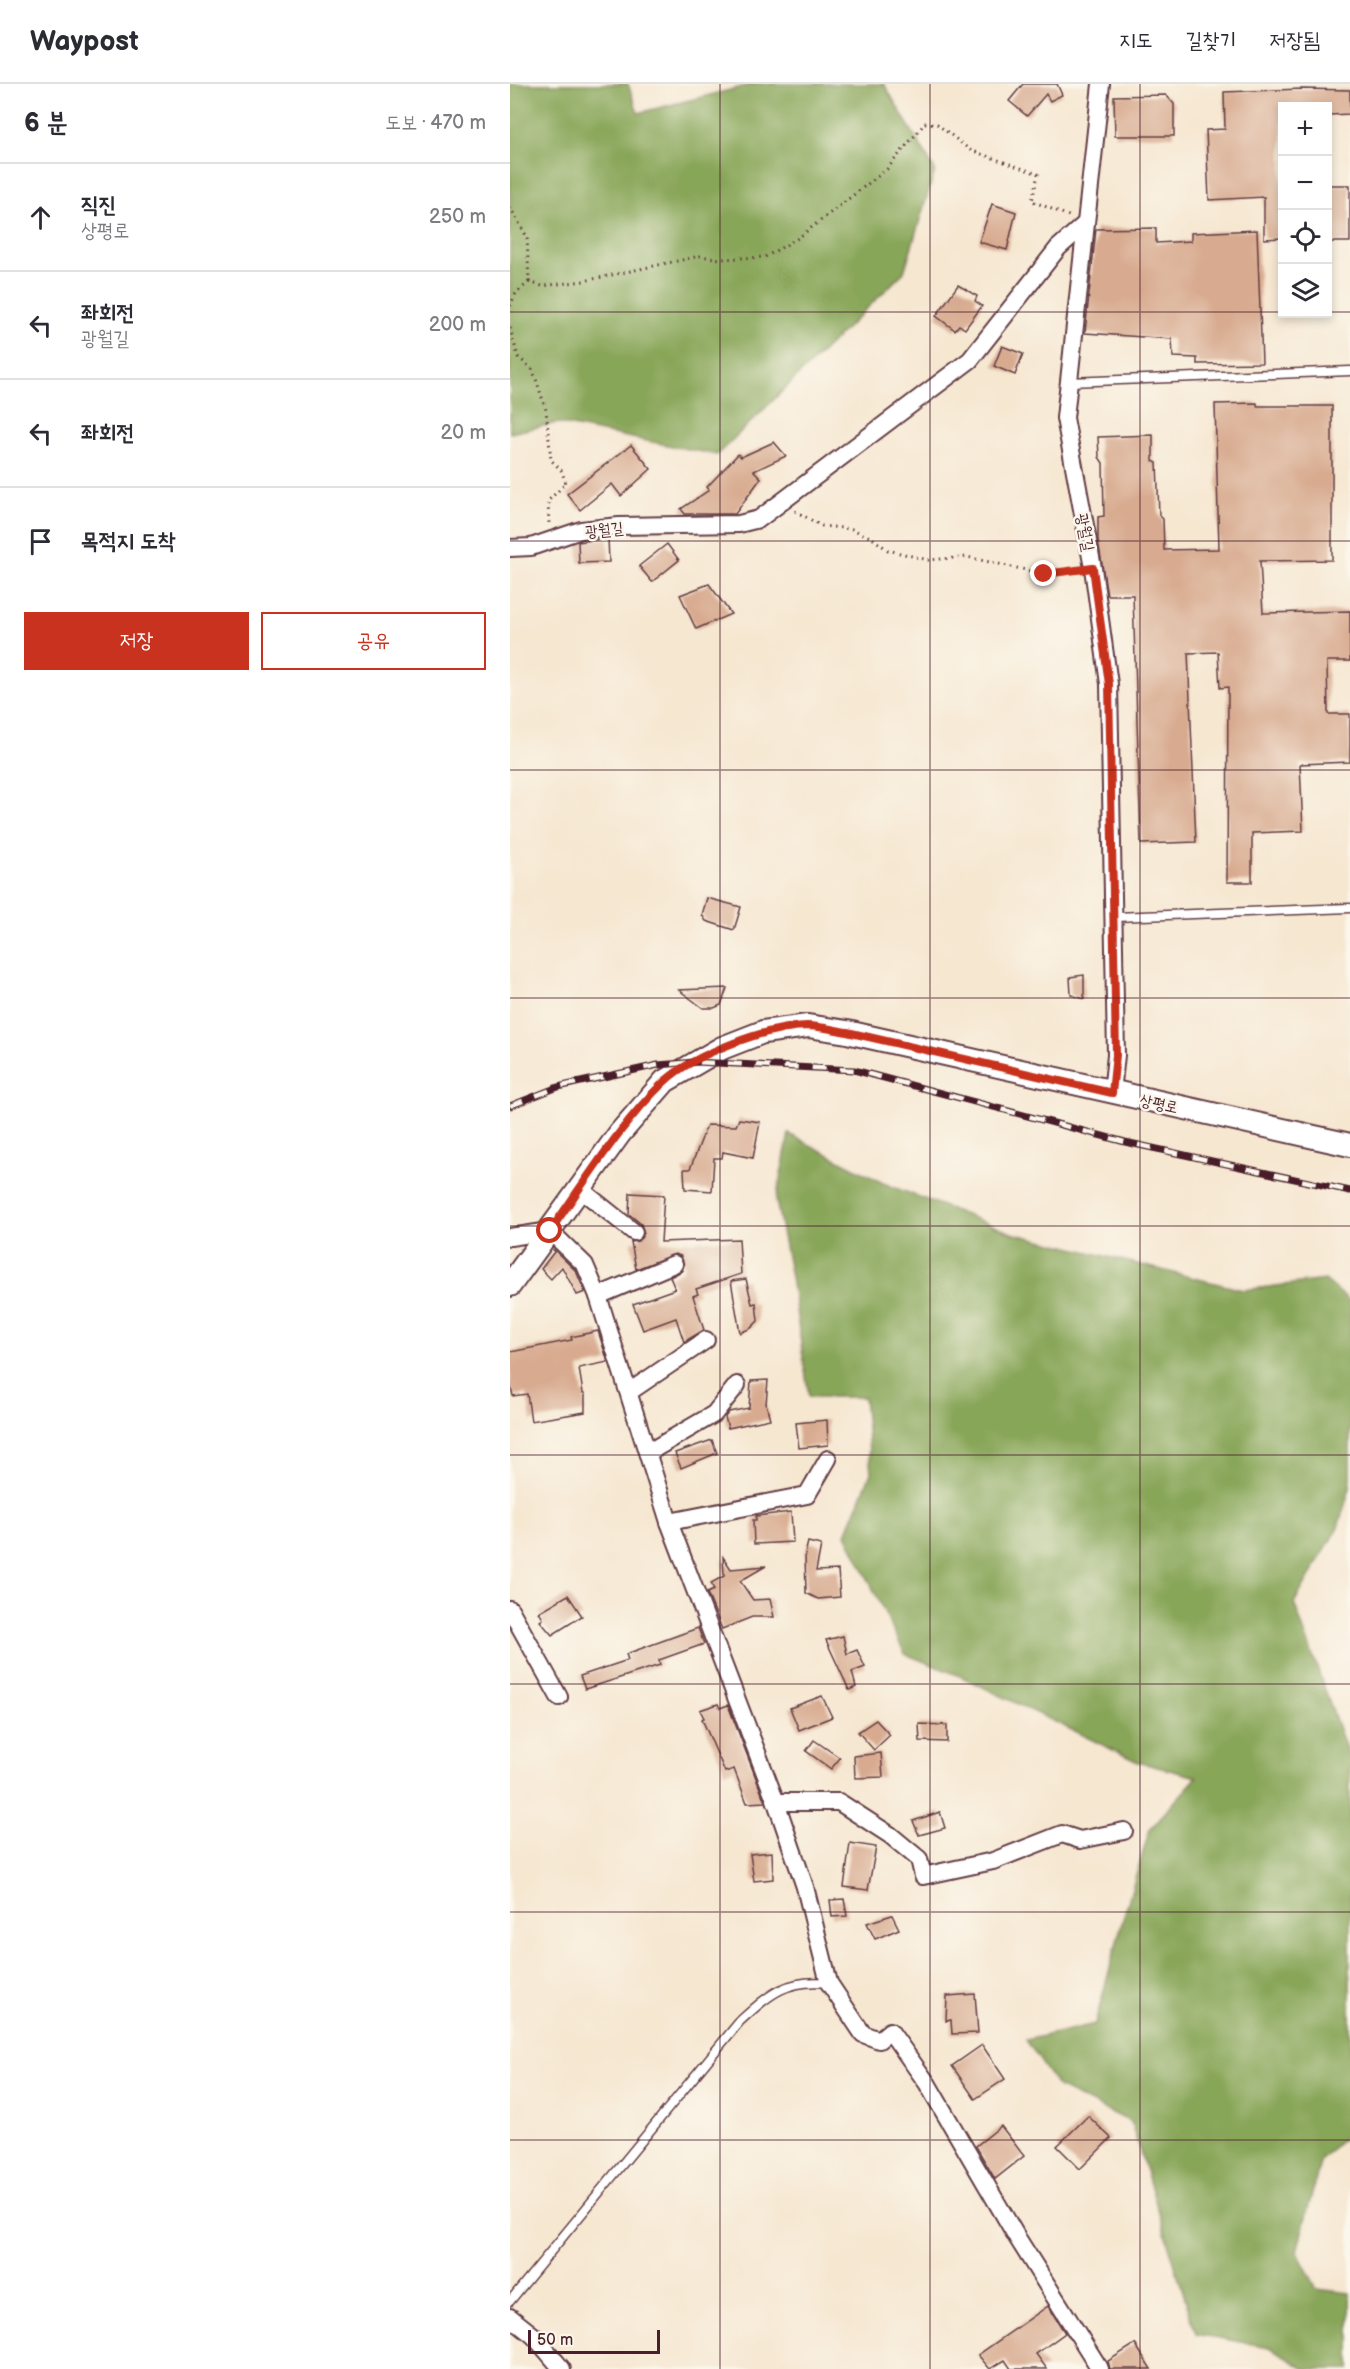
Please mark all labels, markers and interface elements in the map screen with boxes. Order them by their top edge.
text: Waypost [30,25,139,58]
text: 지도 [1119,28,1153,53]
text: 길찾기 [1186,28,1236,53]
text: 저장됨 [1269,28,1320,53]
map controls [1278,102,1332,318]
button: + [1278,102,1332,156]
text: 6 분 [24,108,68,139]
text: 도보 · 470 m [385,111,486,135]
button: − [1278,156,1332,210]
text: 직진 [81,192,116,219]
icon: ahead [24,201,57,234]
text: 250 m [429,205,486,229]
button: locate [1278,210,1332,264]
text: 상평로 [81,219,129,243]
button: layers [1278,264,1332,318]
text: 좌회전 [81,300,134,327]
icon: left [24,309,57,342]
text: 200 m [429,313,486,337]
text: 광월길 [81,327,129,351]
icon: left [24,417,57,450]
text: 좌회전 [81,420,134,447]
text: 20 m [441,421,486,445]
street label: 광월길 [1072,512,1098,553]
street label: 광월길 [584,519,624,542]
icon: arrive [24,525,57,558]
text: 목적지 도착 [81,528,175,555]
route end [1030,560,1056,586]
button: 저장 [24,612,249,670]
button: 공유 [261,612,486,670]
street label: 상평로 [1138,1091,1180,1118]
route start [536,1217,562,1243]
scale bar [528,2327,660,2354]
text: 50 m [537,2331,573,2350]

